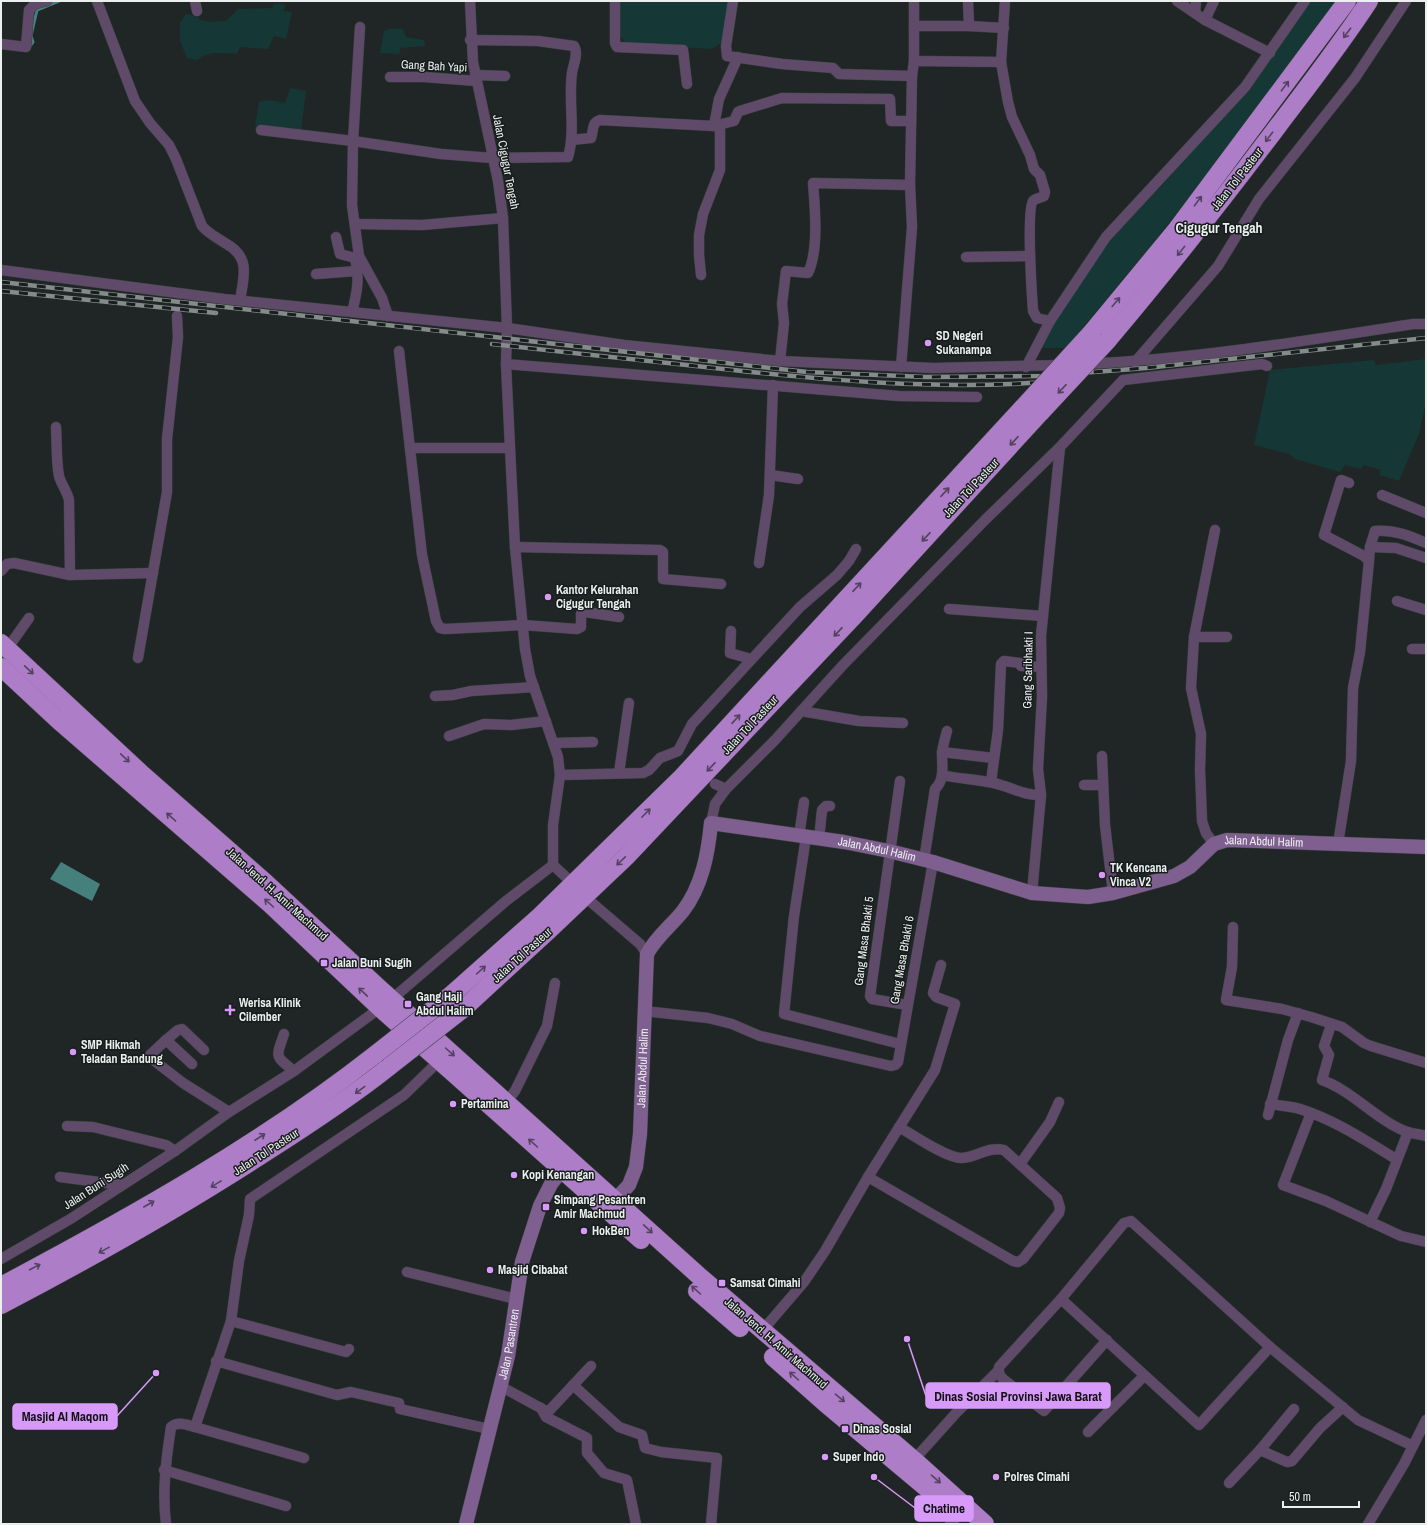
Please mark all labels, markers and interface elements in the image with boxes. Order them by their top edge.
one-way arrow [1343,28,1351,39]
street label: Gang Bah Yapi [400,56,468,76]
one-way arrow [1281,81,1289,92]
street label: Jalan Cigugur Tengah [489,113,523,211]
one-way arrow [1265,132,1273,143]
street label: Jalan Tol Pasteur [1208,144,1267,214]
one-way arrow [1194,196,1203,207]
district label: Cigugur Tengah [1175,219,1263,237]
one-way arrow [1176,246,1185,257]
one-way arrow [1112,297,1121,307]
place label: SD Negeri Sukanampa [936,328,992,358]
marker: SD Negeri Sukanampa [923,338,933,348]
one-way arrow [1058,384,1067,394]
one-way arrow [1010,436,1019,446]
street label: Jalan Tol Pasteur [939,454,1003,521]
one-way arrow [940,487,950,497]
one-way arrow [922,531,931,542]
place label: Kantor Kelurahan Cigugur Tengah [556,582,639,612]
one-way arrow [852,582,861,593]
marker: Kantor Kelurahan Cigugur Tengah [543,592,553,602]
one-way arrow [833,627,843,637]
street label: Gang Saribhakti I [1019,631,1037,709]
one-way arrow [24,665,34,675]
street label: Jalan Tol Pasteur [718,691,782,758]
one-way arrow [731,713,740,724]
one-way arrow [119,754,130,763]
one-way arrow [706,762,716,772]
one-way arrow [641,808,651,818]
one-way arrow [166,812,176,822]
street label: Jalan Abdul Halim [1222,832,1304,851]
street label: Jalan Abdul Halim [837,833,918,865]
street label: Jalan Jend. H. Amir Machmud [223,844,331,944]
one-way arrow [616,857,626,866]
place label: TK Kencana Vinca V2 [1110,860,1167,890]
marker: TK Kencana Vinca V2 [1097,870,1107,880]
street label: Gang Masa Bhakti 5 [851,895,877,986]
one-way arrow [263,898,274,907]
street label: Gang Masa Bhakti 6 [886,914,918,1006]
street label: Jalan Tol Pasteur [489,923,556,986]
place label: Jalan Buni Sugih [332,955,412,971]
marker: Jalan Buni Sugih [319,958,329,968]
one-way arrow [476,965,486,974]
one-way arrow [358,987,368,997]
place label: Gang Haji Abdul Halim [416,989,474,1019]
place label: Werisa Klinik Cilember [239,995,301,1025]
marker: Gang Haji Abdul Halim [403,999,413,1009]
marker: Werisa Klinik Cilember [224,1004,236,1016]
street label: Jalan Abdul Halim [633,1028,652,1108]
place label: SMP Hikmah Teladan Bandung [81,1037,163,1067]
marker: SMP Hikmah Teladan Bandung [68,1047,78,1057]
one-way arrow [445,1047,455,1056]
one-way arrow [354,1086,365,1094]
place label: Pertamina [461,1096,509,1112]
marker: Pertamina [448,1099,458,1109]
street label: Jalan Tol Pasteur [230,1124,303,1179]
one-way arrow [254,1133,265,1141]
one-way arrow [528,1139,539,1148]
street label: Jalan Buni Sugih [60,1159,132,1213]
place label: Kopi Kenangan [522,1167,594,1183]
marker: Kopi Kenangan [509,1170,519,1180]
one-way arrow [210,1181,222,1189]
place label: Simpang Pesantren Amir Machmud [554,1192,646,1222]
one-way arrow [143,1199,155,1207]
marker: Simpang Pesantren Amir Machmud [541,1202,551,1212]
place label: HokBen [592,1223,629,1239]
one-way arrow [642,1225,653,1234]
marker: HokBen [579,1226,589,1236]
one-way arrow [98,1247,110,1254]
place label: Masjid Cibabat [498,1262,568,1278]
one-way arrow [29,1263,41,1271]
marker: Masjid Cibabat [485,1265,495,1275]
place label: Samsat Cimahi [730,1275,801,1291]
marker: Samsat Cimahi [717,1278,727,1288]
one-way arrow [691,1285,701,1295]
street label: Jalan Jend. H. Amir Machmud [721,1294,831,1392]
street label: Jalan Pasantren [494,1308,523,1381]
one-way arrow [788,1371,799,1380]
callout: Dinas Sosial Provinsi Jawa Barat [926,1383,1110,1408]
text: Dinas Sosial Provinsi Jawa Barat [934,1388,1102,1405]
one-way arrow [835,1394,846,1403]
callout: Masjid Al Maqom [13,1404,117,1429]
text: Masjid Al Maqom [22,1408,108,1425]
place label: Dinas Sosial [853,1421,912,1437]
marker: Dinas Sosial [840,1424,850,1434]
place label: Super Indo [833,1449,884,1465]
marker: Super Indo [820,1452,830,1462]
place label: Polres Cimahi [1004,1469,1070,1485]
marker: Polres Cimahi [991,1472,1001,1482]
one-way arrow [930,1475,941,1484]
scale bar [1283,1483,1359,1509]
text: 50 m [1289,1489,1311,1505]
callout: Chatime [915,1496,973,1521]
text: Chatime [923,1500,965,1517]

